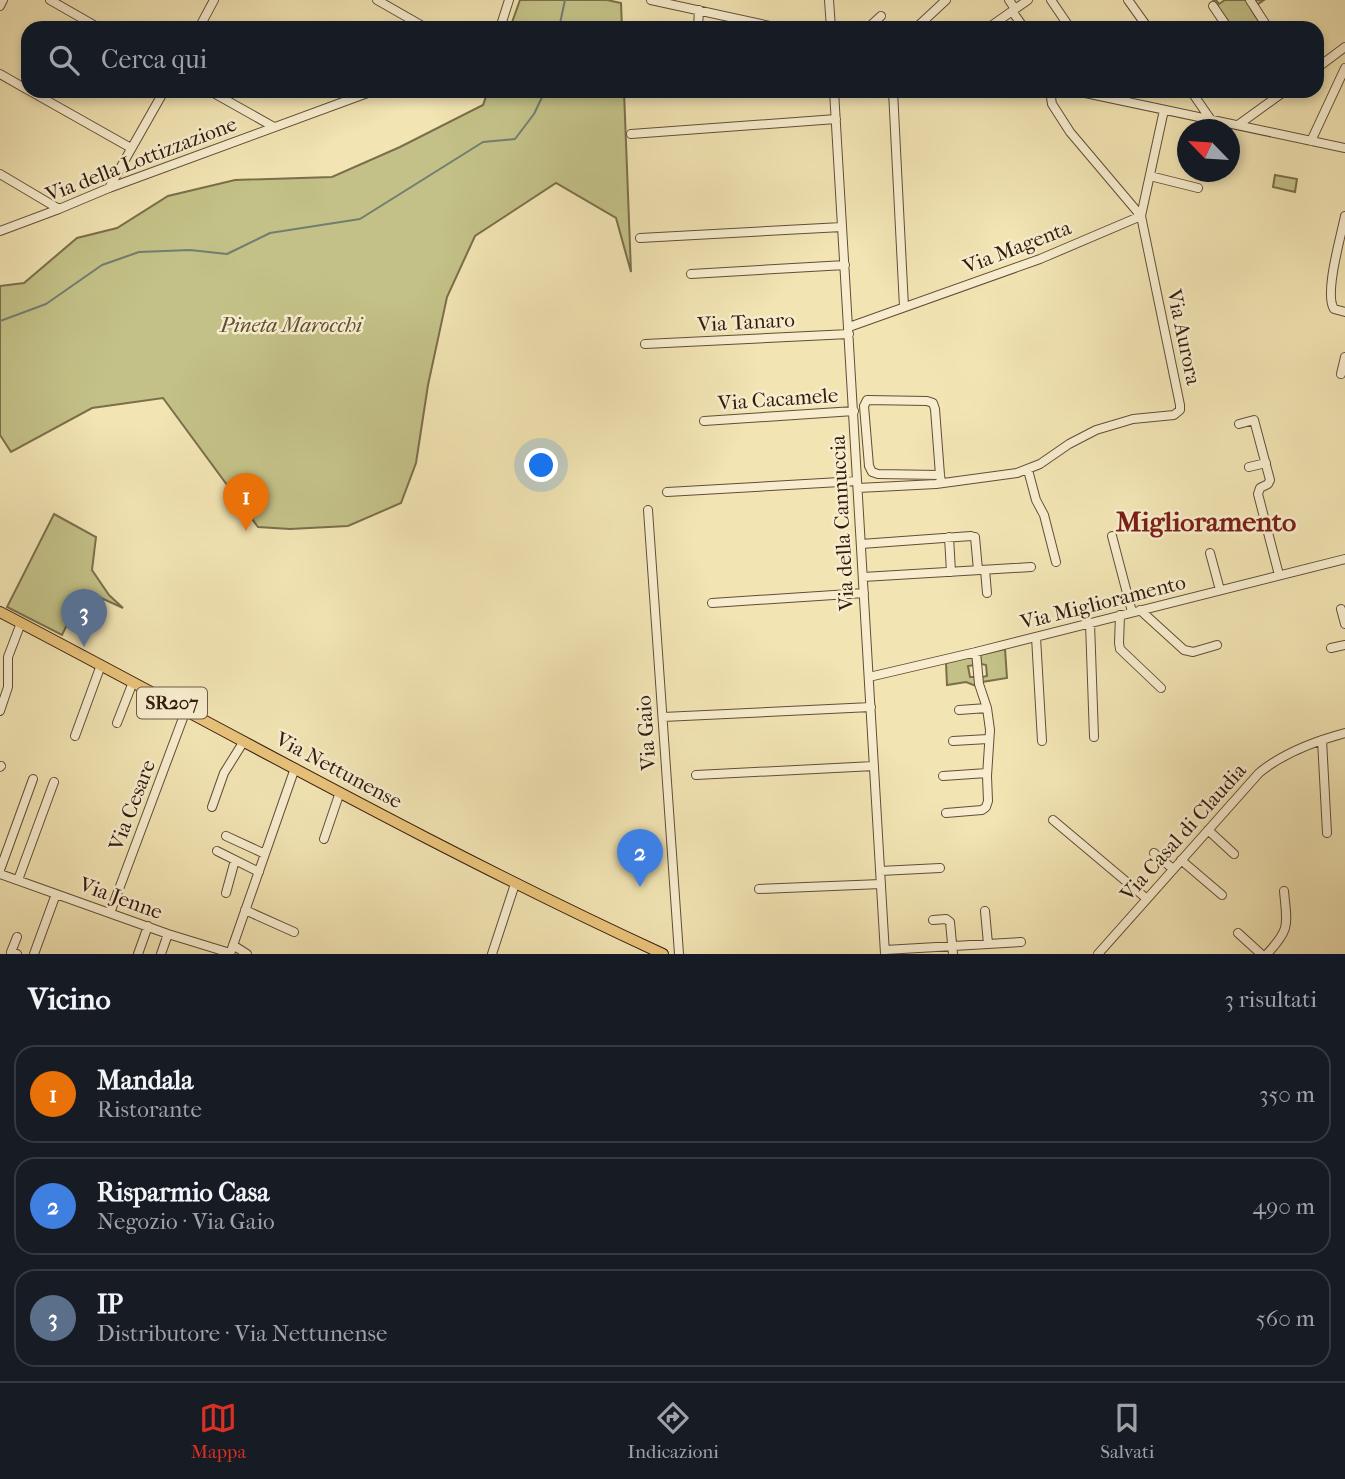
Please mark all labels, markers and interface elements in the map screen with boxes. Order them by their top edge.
search box [21,21,1324,98]
icon: search [45,41,83,79]
text: Cerca qui [101,44,207,75]
street label: Via della Lottizzazione [41,111,240,207]
north arrow [1177,119,1240,182]
street label: Via Magenta [959,215,1075,279]
street label: Via Aurora [1162,286,1206,387]
street label: Via Tanaro [696,307,795,337]
park label: Pineta Marocchi [219,313,364,337]
street label: Via Cacamele [716,383,839,415]
street label: Via della Cannuccia [825,434,859,612]
your location [524,448,558,482]
pin: 1 [223,473,269,531]
district label: Miglioramento [1116,505,1296,538]
street label: Via Miglioramento [1017,570,1188,634]
pin: 3 [61,589,107,647]
road number: SR207 [137,688,207,718]
street label: Via Gaio [631,695,661,772]
street label: Via Nettunense [271,726,406,813]
street label: Via Cesare [103,756,160,855]
street label: Via Casal di Claudia [1114,758,1251,906]
pin: 2 [617,829,663,887]
street label: Via Jenne [75,872,166,924]
text: Vicino [28,982,111,1017]
text: 3 risultati [1224,986,1317,1013]
text: Mandala [97,1065,193,1096]
text: 1 [49,1081,57,1108]
text: 350 m [1259,1081,1315,1108]
text: Ristorante [97,1096,202,1123]
text: Risparmio Casa [97,1177,269,1208]
text: 2 [47,1193,59,1220]
text: 490 m [1253,1193,1315,1220]
text: Negozio · Via Gaio [97,1208,275,1235]
text: IP [97,1289,123,1320]
text: 3 [48,1305,58,1332]
text: 560 m [1256,1305,1315,1332]
text: Distributore · Via Nettunense [97,1320,387,1347]
tab: Mappa [191,1399,246,1463]
tab: Indicazioni [628,1399,719,1463]
tab: Salvati [1100,1399,1154,1463]

